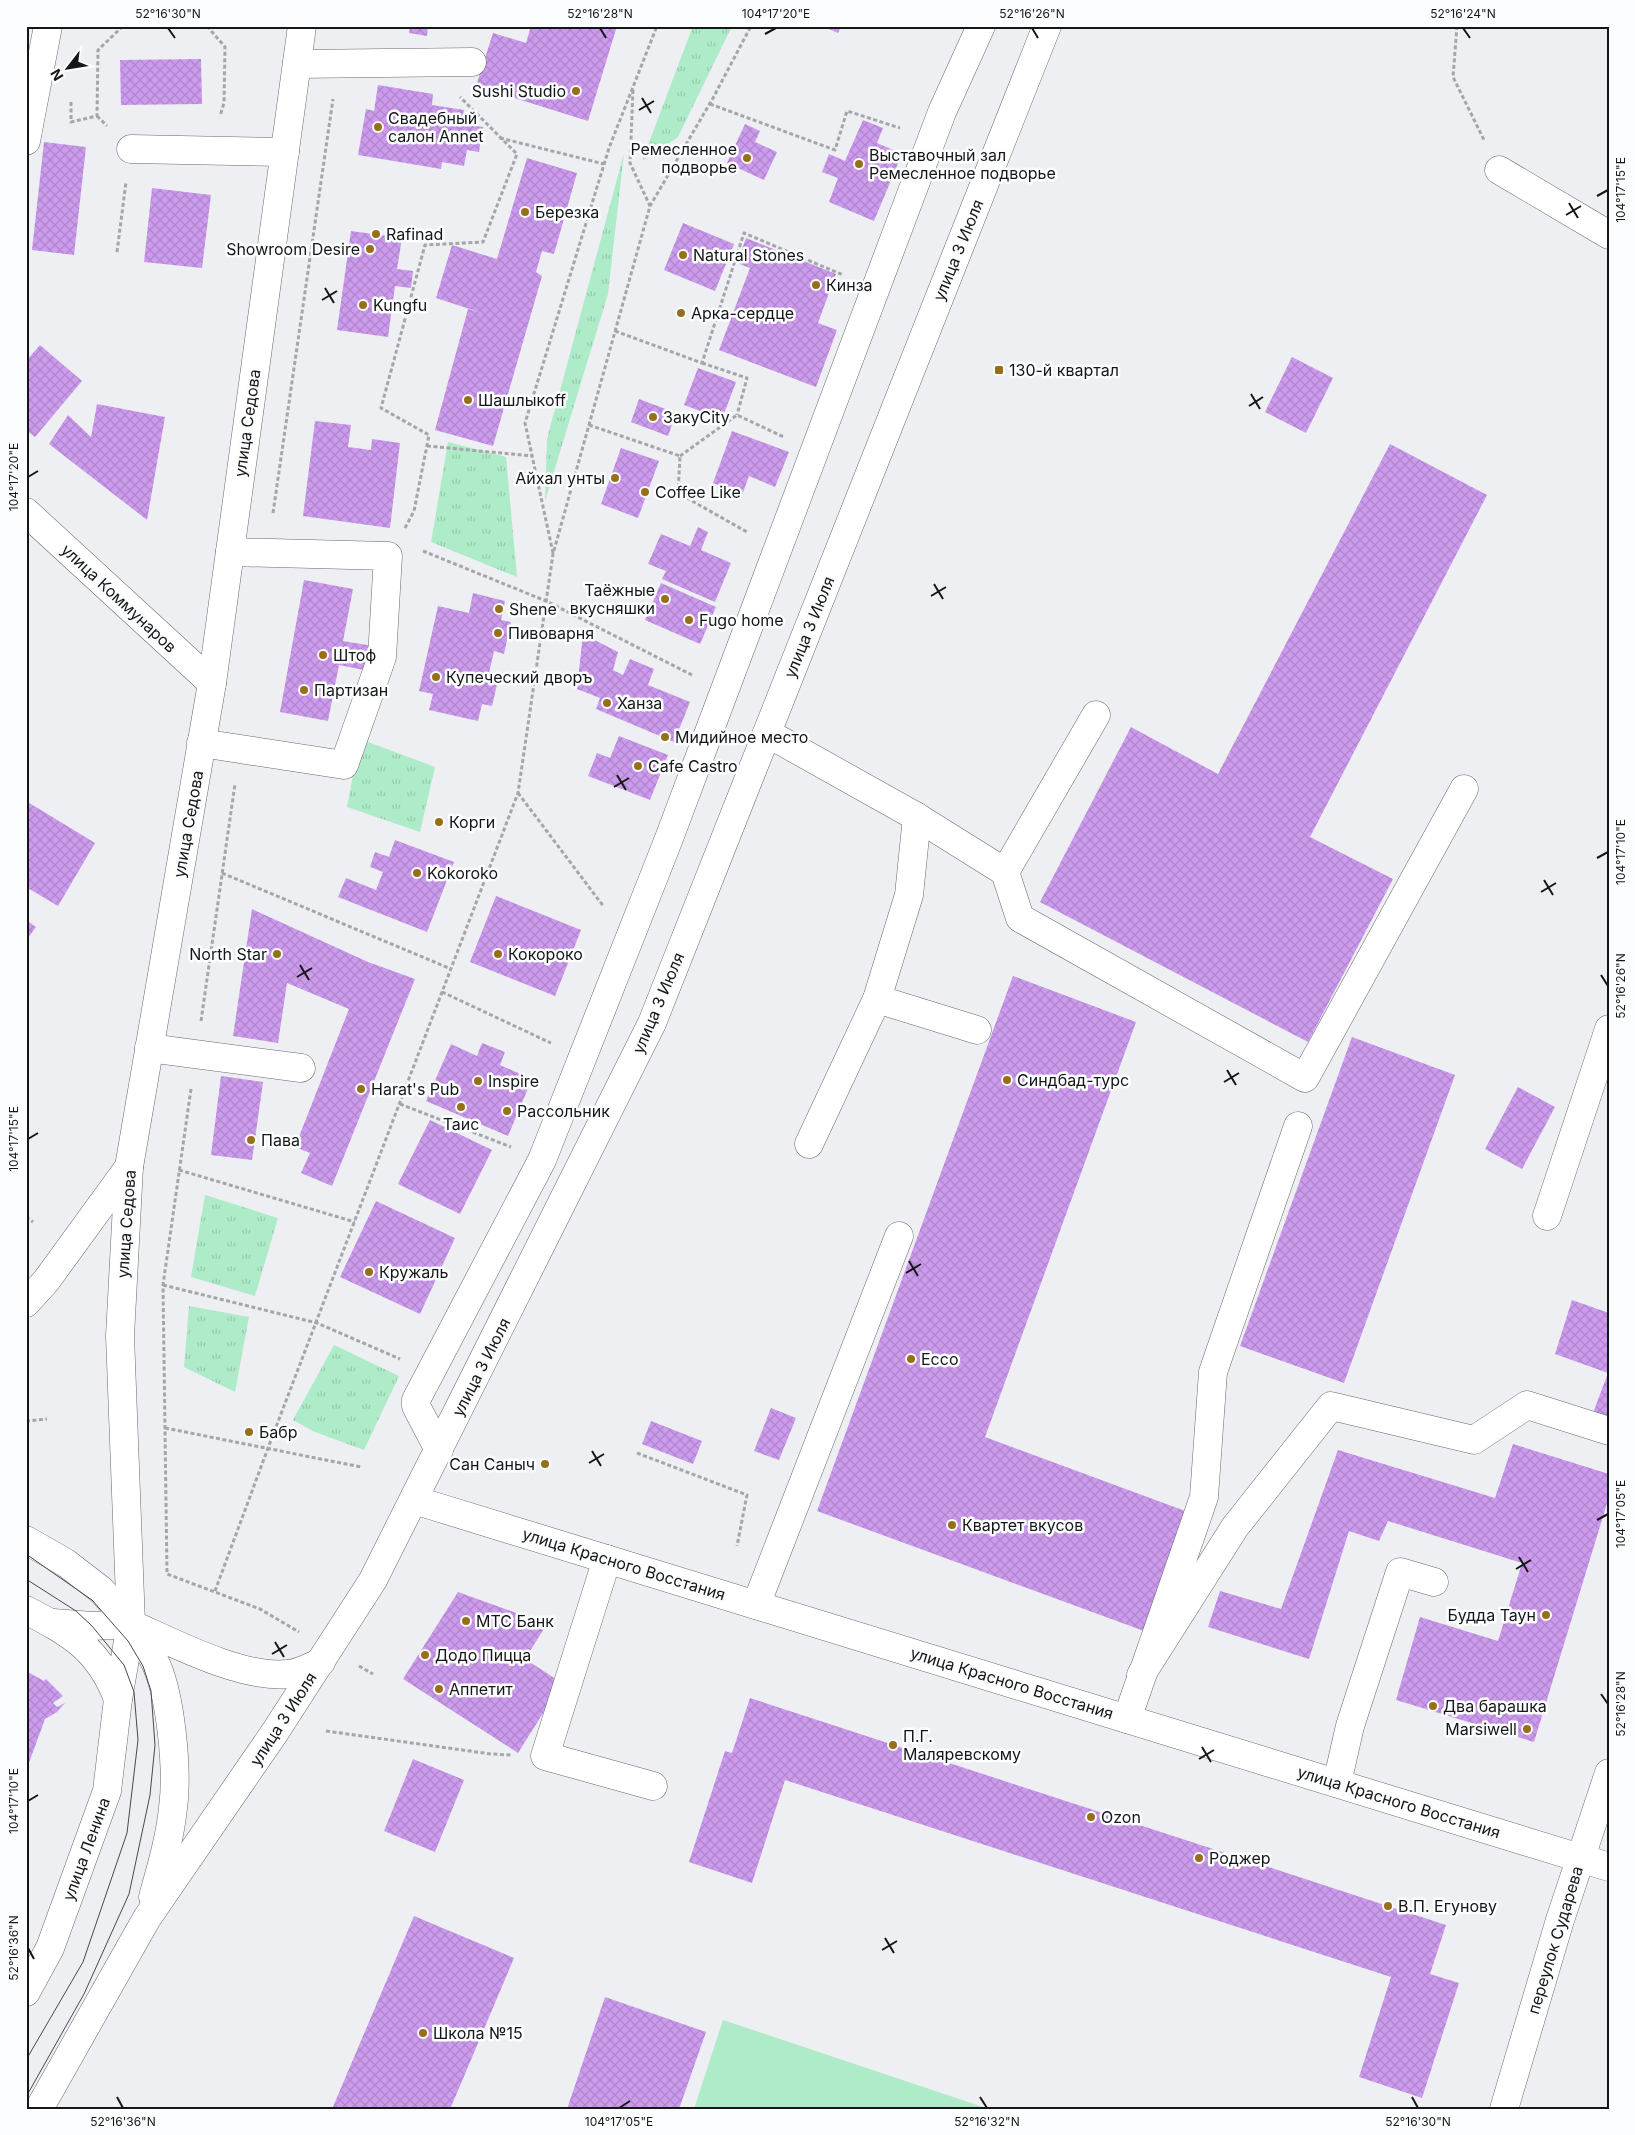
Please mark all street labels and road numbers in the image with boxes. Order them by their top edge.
street label: улица 3 Июля [929,196,987,304]
street label: улица Седова [230,368,264,478]
street label: улица Коммунаров [57,539,181,657]
street label: улица 3 Июля [780,573,838,681]
street label: улица Седова [169,769,207,879]
street label: улица 3 Июля [628,949,688,1057]
street label: улица Седова [112,1169,140,1279]
street label: улица 3 Июля [448,1314,514,1420]
street label: улица Красного Восстания [520,1524,728,1604]
street label: улица Красного Восстания [908,1643,1116,1723]
street label: улица 3 Июля [245,1668,321,1770]
street label: улица Красного Восстания [1295,1762,1503,1842]
street label: улица Ленина [58,1795,114,1903]
street label: переулок Сударева [1523,1863,1587,2017]

